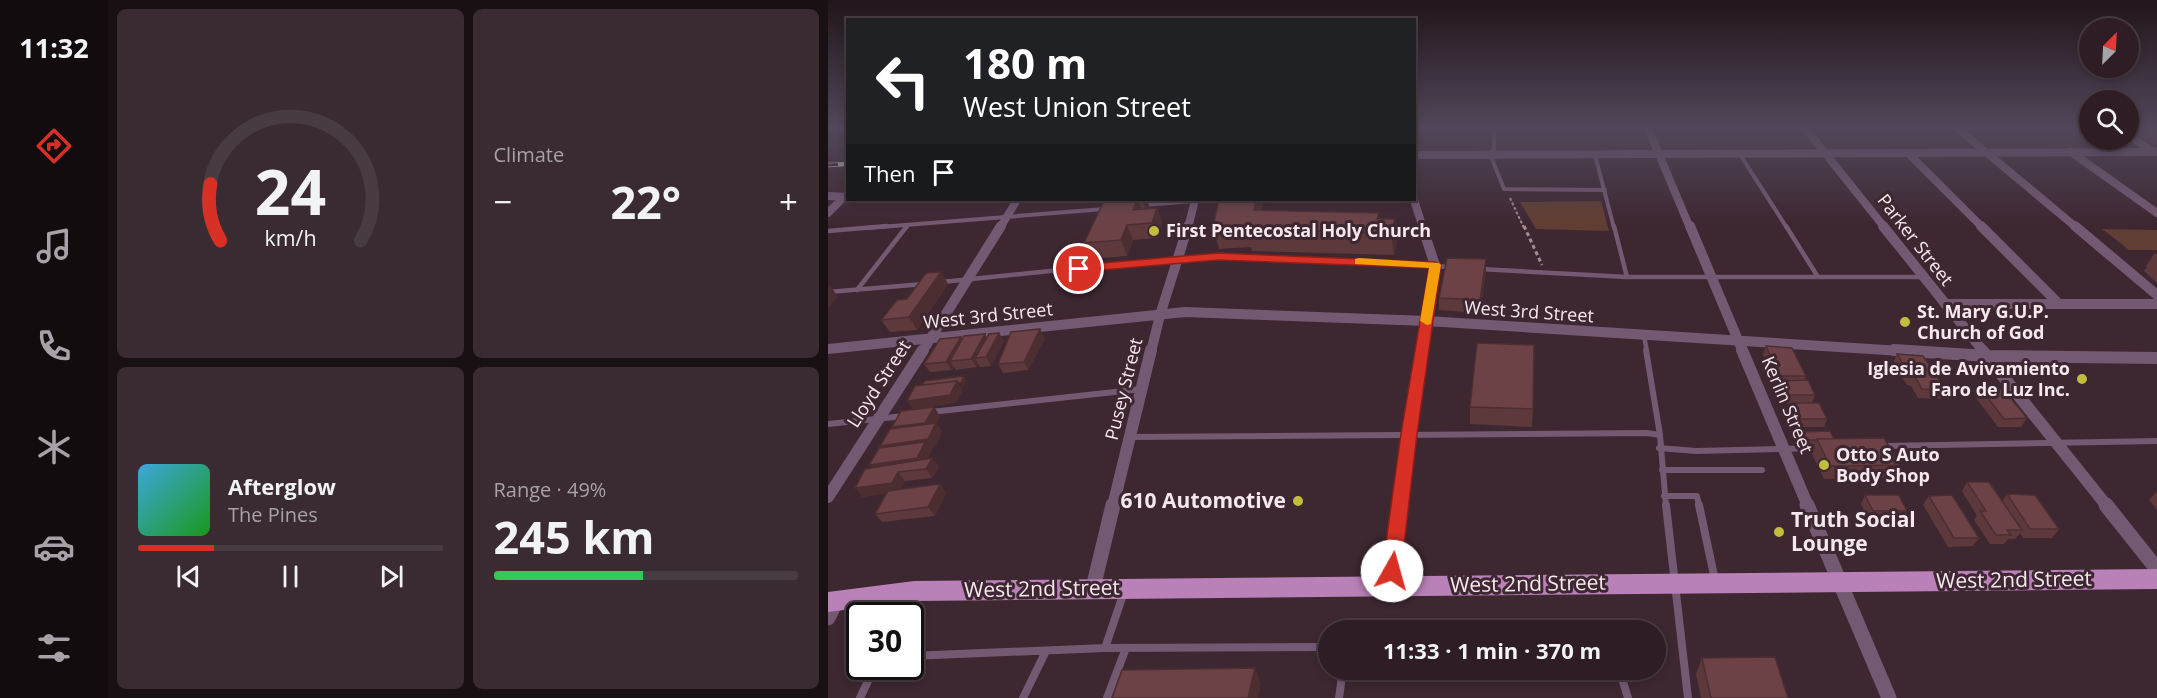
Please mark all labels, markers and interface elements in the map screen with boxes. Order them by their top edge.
north arrow [2079,18,2139,78]
map controls [2079,18,2139,150]
text: 11:32 [19,29,89,66]
text: 180 m [963,34,1087,91]
icon: left [864,42,942,120]
text: West Union Street [963,88,1191,125]
button: search [2079,90,2139,150]
icon: directions [33,125,75,167]
text: Climate [494,141,564,168]
text: 24 [255,148,326,233]
icon: arrive [927,156,960,189]
text: Then [864,158,915,188]
text: 22° [610,171,681,232]
text: − [494,179,512,224]
text: + [779,179,798,224]
street label: Parker Street [1872,189,1959,290]
place label: First Pentecostal Holy Church [1166,218,1431,242]
text: km/h [264,223,316,252]
marker: First Pentecostal Holy Church [1147,224,1161,238]
icon: music [33,225,75,267]
pin [1053,243,1104,294]
icon: arrive [1062,252,1095,285]
street label: West 3rd Street [1463,294,1595,328]
street label: West 3rd Street [922,296,1054,334]
place label: St. Mary G.U.P. Church of God [1917,299,2049,344]
marker: St. Mary G.U.P. Church of God [1898,315,1912,329]
icon: phone [33,325,75,367]
street label: Lloyd Street [841,335,915,432]
street label: Pusey Street [1099,335,1147,442]
street label: Kerlin Street [1757,352,1819,457]
place label: Iglesia de Avivamiento Faro de Luz Inc. [1867,356,2070,401]
marker: Iglesia de Avivamiento Faro de Luz Inc. [2075,372,2089,386]
icon: climate [33,426,75,468]
place label: Otto S Auto Body Shop [1836,442,1940,487]
marker: Otto S Auto Body Shop [1817,458,1831,472]
text: Afterglow [228,471,336,501]
text: Range · 49% [494,476,606,503]
place label: 610 Automotive [1121,486,1286,514]
marker: 610 Automotive [1291,494,1305,508]
text: The Pines [228,501,318,528]
place label: Truth Social Lounge [1791,505,1916,557]
text: 245 km [494,506,654,567]
marker: Truth Social Lounge [1772,525,1786,539]
icon: car [33,526,75,568]
position arrow [1360,539,1424,603]
icon: previous [172,560,205,593]
icon: pause [274,560,307,593]
icon: next [375,560,408,593]
street label: West 2nd Street [1936,564,2092,594]
street label: West 2nd Street [1450,568,1606,598]
street label: West 2nd Street [964,573,1120,603]
speed limit sign: 30 [846,602,924,680]
icon: filters [33,627,75,669]
text: 11:33 · 1 min · 370 m [1383,635,1601,665]

